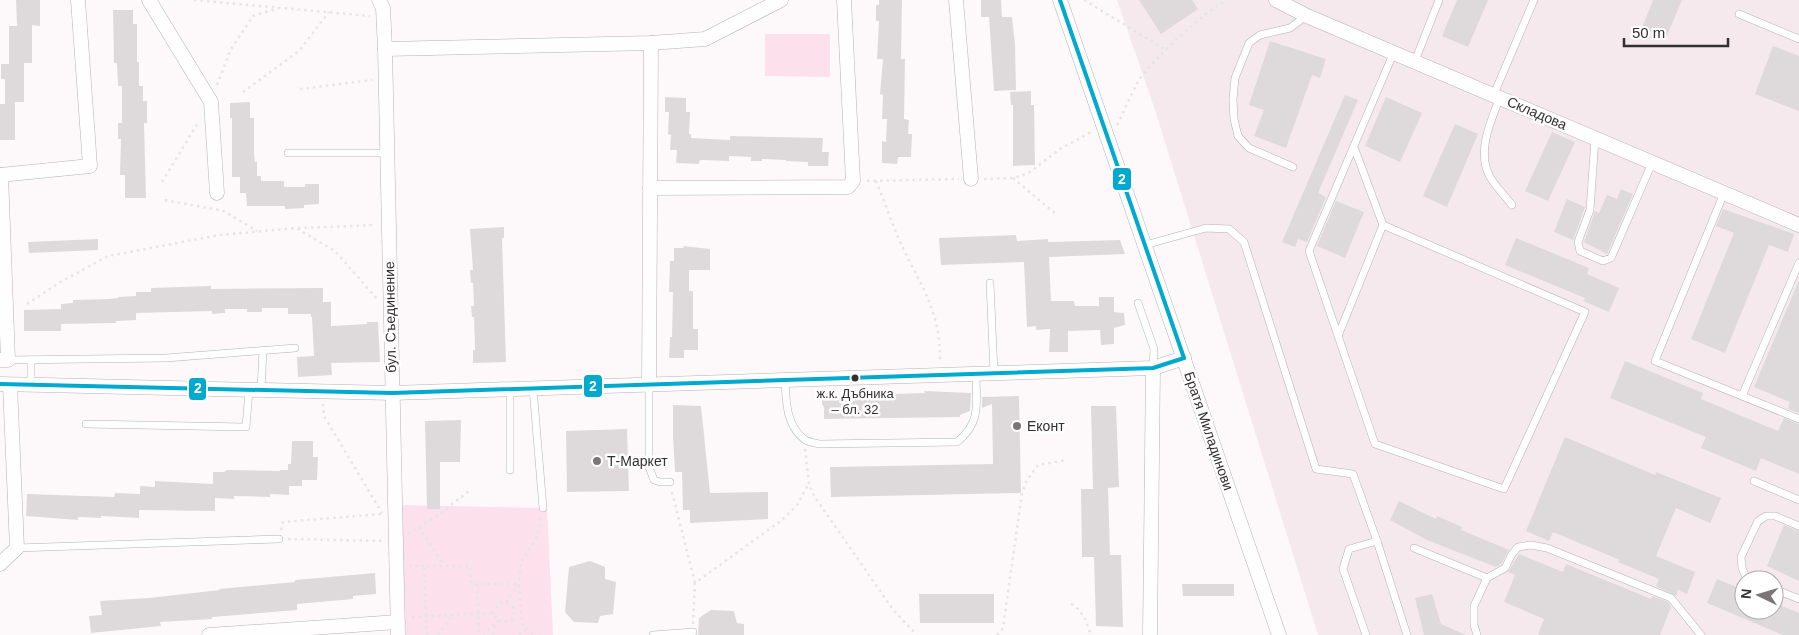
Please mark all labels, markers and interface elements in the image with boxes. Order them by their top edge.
scale bar [1624,15,1728,47]
text: 50 m [1632,24,1665,41]
street label: Складова [1505,93,1569,133]
line badge: 2 [1112,167,1132,191]
text: 2 [1118,171,1126,187]
street label: бул. Съединение [381,261,399,373]
street label: Братя Миладинови [1181,370,1237,492]
marker: ж.к. Дъбника – бл. 32 [850,373,860,383]
line badge: 2 [583,374,603,398]
line badge: 2 [188,377,207,401]
text: 2 [589,378,597,394]
text: 2 [194,380,202,396]
place label: ж.к. Дъбника – бл. 32 [816,386,894,417]
place label: Еконт [1027,418,1065,434]
marker: Еконт [1011,420,1023,432]
place label: Т-Маркет [607,453,668,469]
marker: Т-Маркет [591,455,603,467]
north arrow [1734,570,1784,620]
text: N [1738,588,1754,600]

